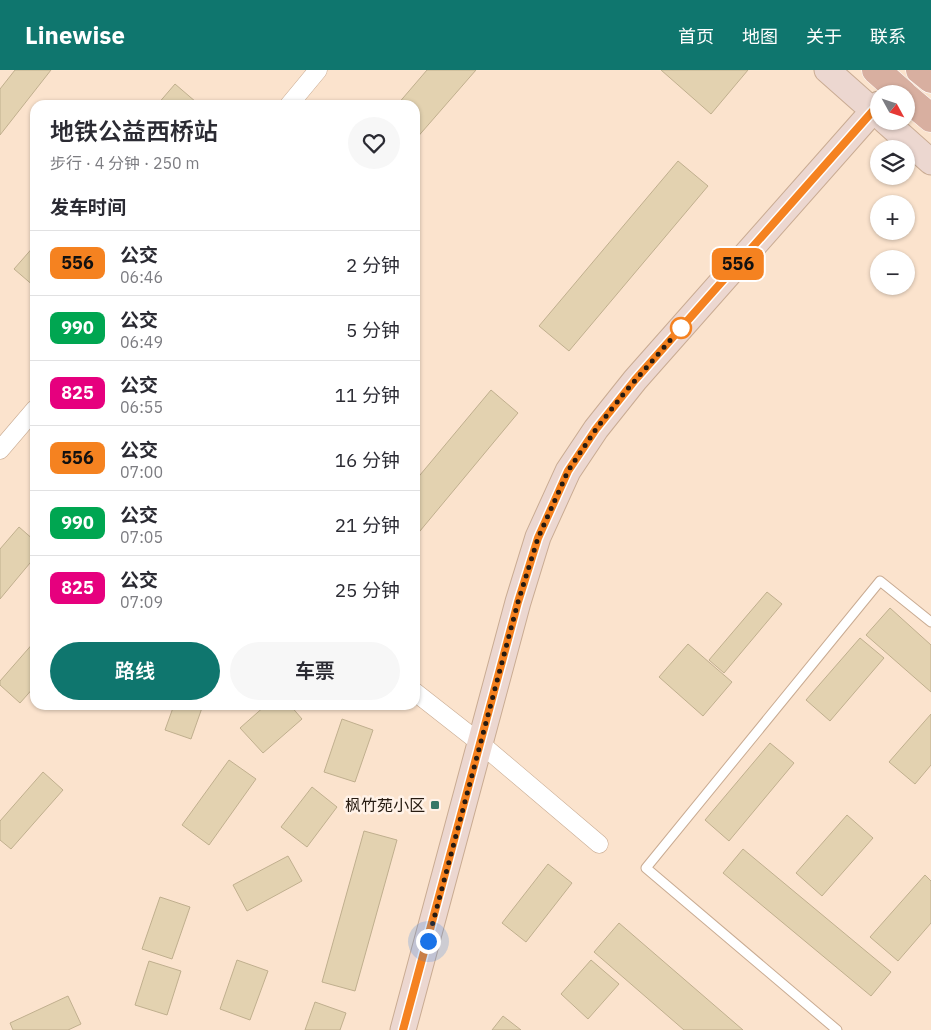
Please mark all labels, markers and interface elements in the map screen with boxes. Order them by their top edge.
text: Linewise [25,19,125,51]
text: 首页 [678,25,714,48]
text: 地图 [742,25,778,48]
text: 关于 [806,25,842,48]
text: 联系 [870,25,906,48]
north arrow [870,85,915,130]
map controls [870,85,915,295]
text: 地铁公益西桥站 [50,115,218,147]
button: heart [348,117,400,169]
button: layers [870,140,915,185]
text: 步行 · 4 分钟 · 250 m [50,153,199,173]
text: 发车时间 [50,195,126,219]
button: + [870,195,915,240]
text: 公交 [120,243,158,267]
line badge: 556 [709,248,767,280]
button: − [870,250,915,295]
text: 556 [61,251,94,274]
text: 556 [722,252,754,275]
text: 2 分钟 [346,253,400,277]
text: 06:46 [120,267,163,287]
text: 公交 [120,308,158,332]
text: 990 [61,316,94,339]
unlabelled marker [670,317,692,339]
text: 5 分钟 [346,318,400,342]
text: 06:49 [120,332,163,352]
text: 公交 [120,373,158,397]
text: 825 [61,381,94,404]
text: 11 分钟 [335,383,400,407]
text: 06:55 [120,397,163,417]
text: 公交 [120,438,158,462]
text: 556 [61,446,94,469]
text: 16 分钟 [335,448,400,472]
text: 07:00 [120,462,163,482]
text: 公交 [120,503,158,527]
text: 990 [61,511,94,534]
text: 21 分钟 [335,513,400,537]
text: 07:05 [120,527,163,547]
text: 公交 [120,568,158,592]
text: 825 [61,576,94,599]
text: 25 分钟 [335,578,400,602]
text: 07:09 [120,592,163,612]
button: 路线 [50,642,220,700]
button: 车票 [230,642,400,700]
place label: 枫竹苑小区 [345,795,425,815]
marker: 枫竹苑小区 [429,799,441,811]
your location [416,929,441,954]

